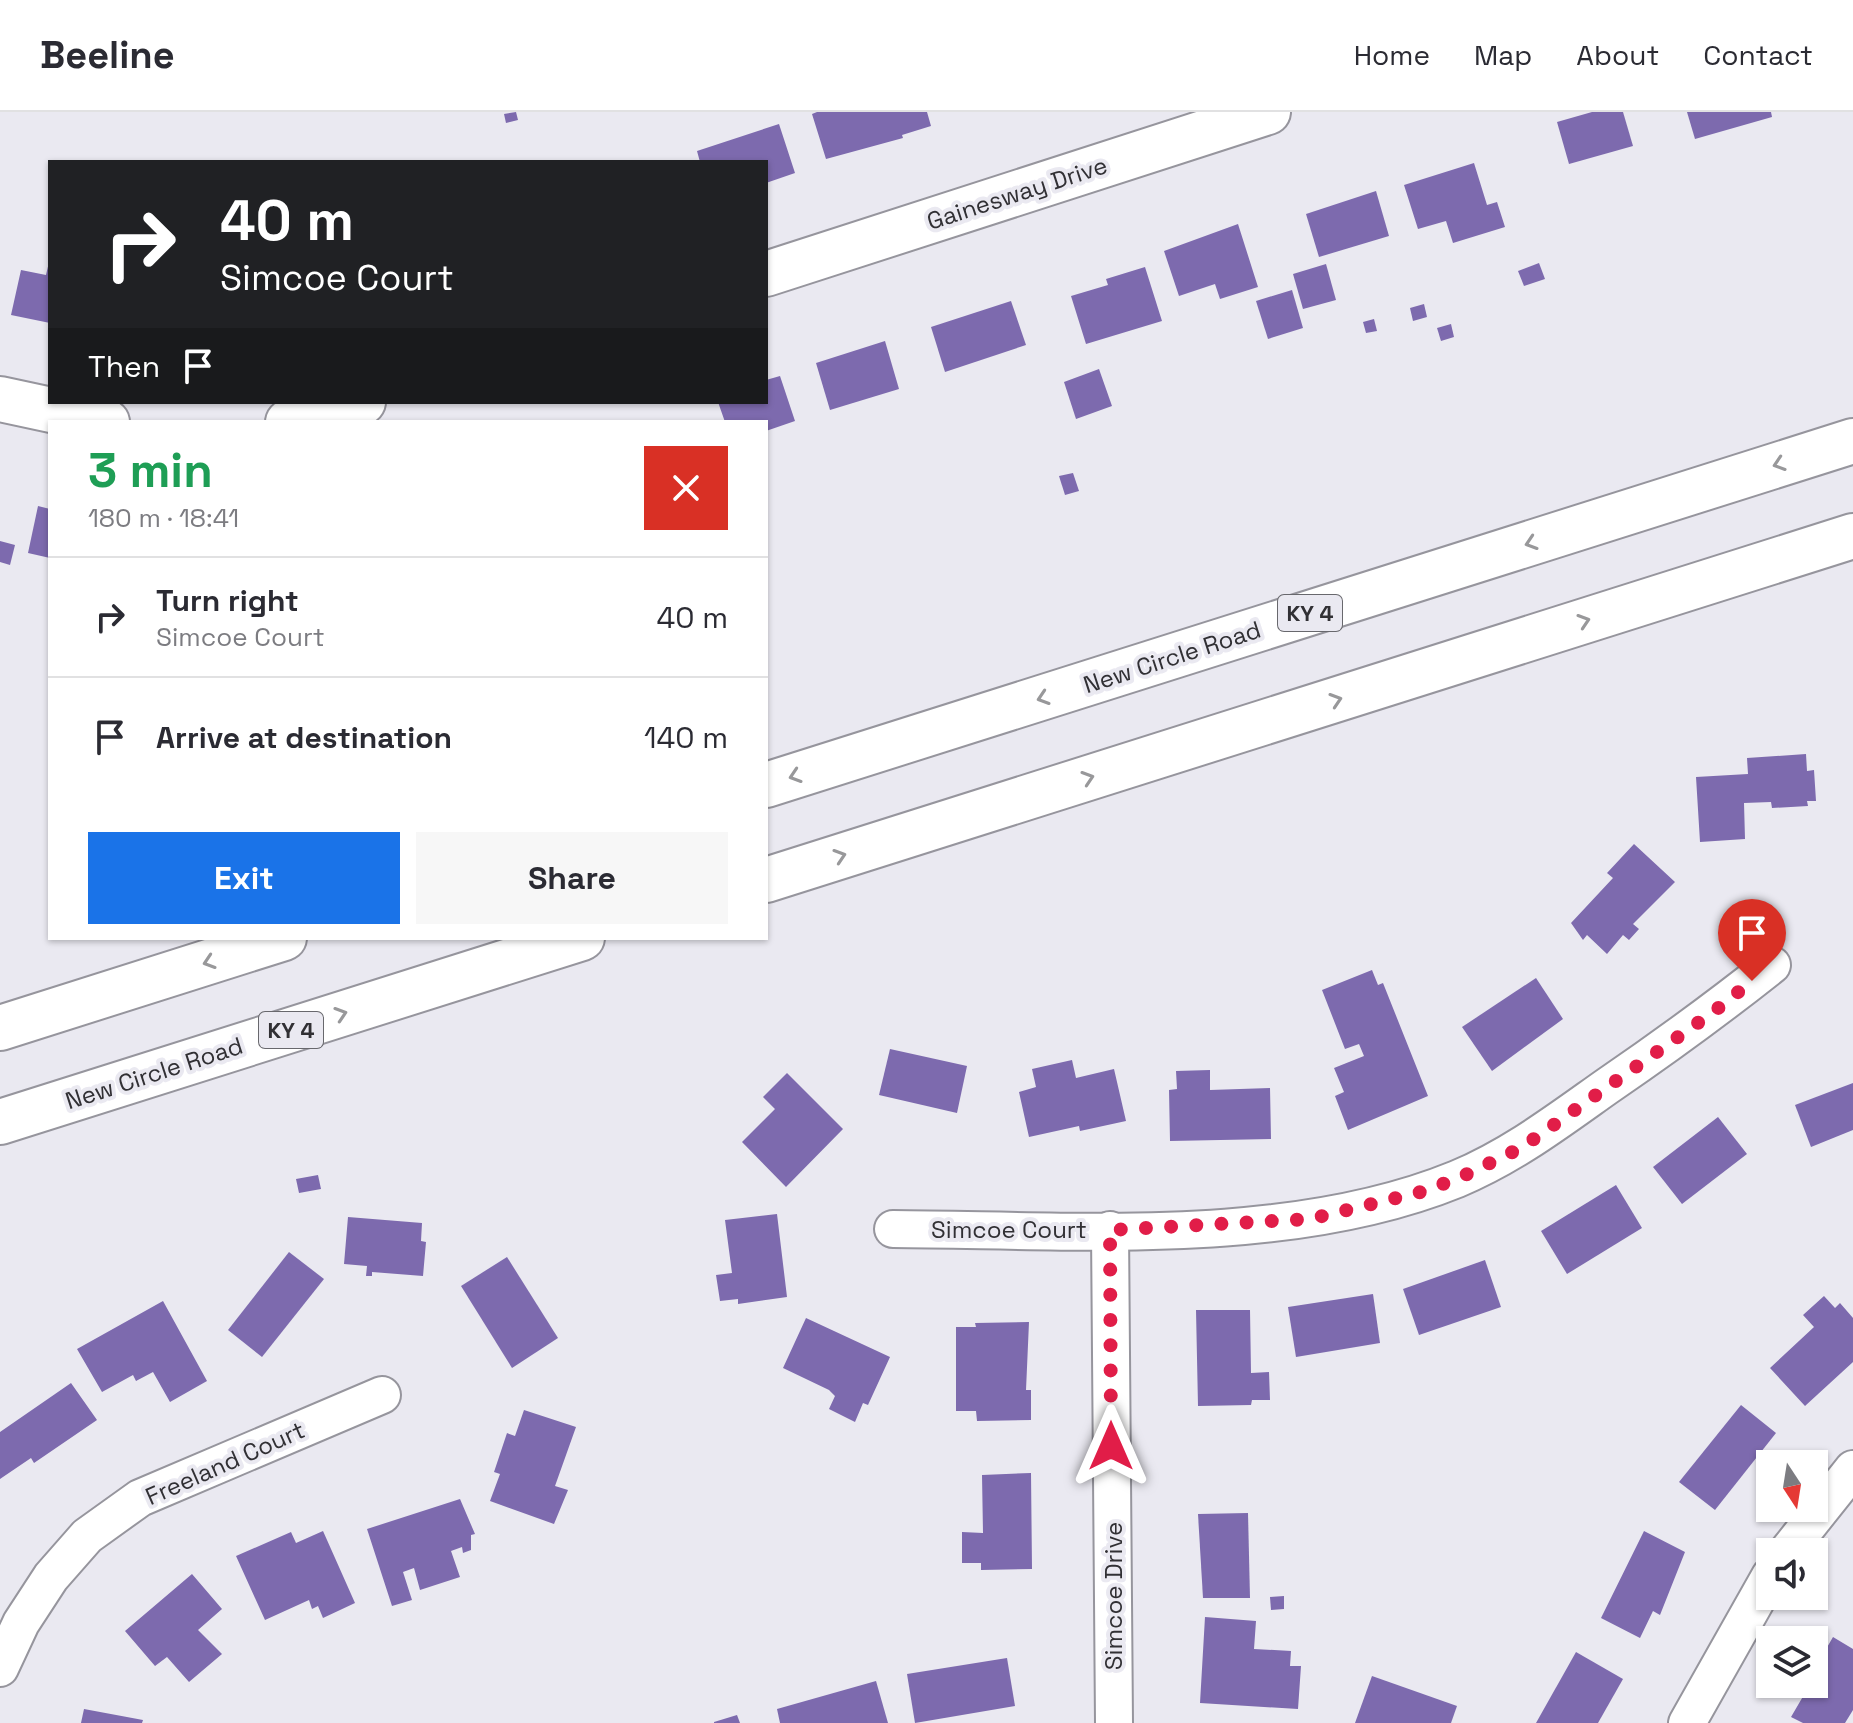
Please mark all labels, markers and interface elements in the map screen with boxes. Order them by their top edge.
text: Beeline [40,31,175,79]
text: Home [1354,37,1430,73]
text: Map [1474,37,1532,73]
text: About [1576,37,1659,73]
text: Contact [1703,37,1813,73]
street label: Gainesway Drive [923,149,1111,237]
text: 40 m [220,185,354,256]
icon: right [88,192,192,296]
text: Simcoe Court [220,255,454,301]
icon: arrive [176,344,220,388]
text: Then [88,347,160,386]
text: 3 min [88,440,213,501]
button: close [644,446,728,530]
one-way arrow [1772,455,1786,471]
text: 180 m · 18:41 [88,501,239,535]
one-way arrow [1524,534,1538,550]
text: Turn right [156,581,299,620]
icon: right [88,595,132,639]
road number: KY 4 [1278,595,1342,631]
text: 40 m [657,598,728,637]
street label: New Circle Road [1079,614,1265,700]
one-way arrow [1576,615,1590,631]
text: Simcoe Court [156,620,325,654]
one-way arrow [1036,688,1050,704]
one-way arrow [1329,693,1343,709]
icon: arrive [88,715,132,759]
text: Arrive at destination [156,718,452,757]
text: 140 m [644,718,728,757]
one-way arrow [788,767,802,783]
one-way arrow [1081,771,1095,787]
button: Exit [88,832,400,924]
button: Share [416,832,728,924]
one-way arrow [833,850,847,866]
pin [1718,899,1786,981]
icon: arrive [1730,911,1774,955]
one-way arrow [203,952,217,968]
one-way arrow [334,1007,348,1023]
road number: KY 4 [259,1012,323,1048]
street label: New Circle Road [61,1030,247,1116]
street label: Simcoe Court [931,1214,1087,1245]
position arrow [1069,1404,1153,1488]
street label: Freeland Court [141,1414,309,1512]
north arrow [1756,1450,1828,1522]
map controls [1756,1450,1828,1698]
street label: Simcoe Drive [1098,1522,1129,1670]
button: sound [1756,1538,1828,1610]
button: layers [1756,1626,1828,1698]

